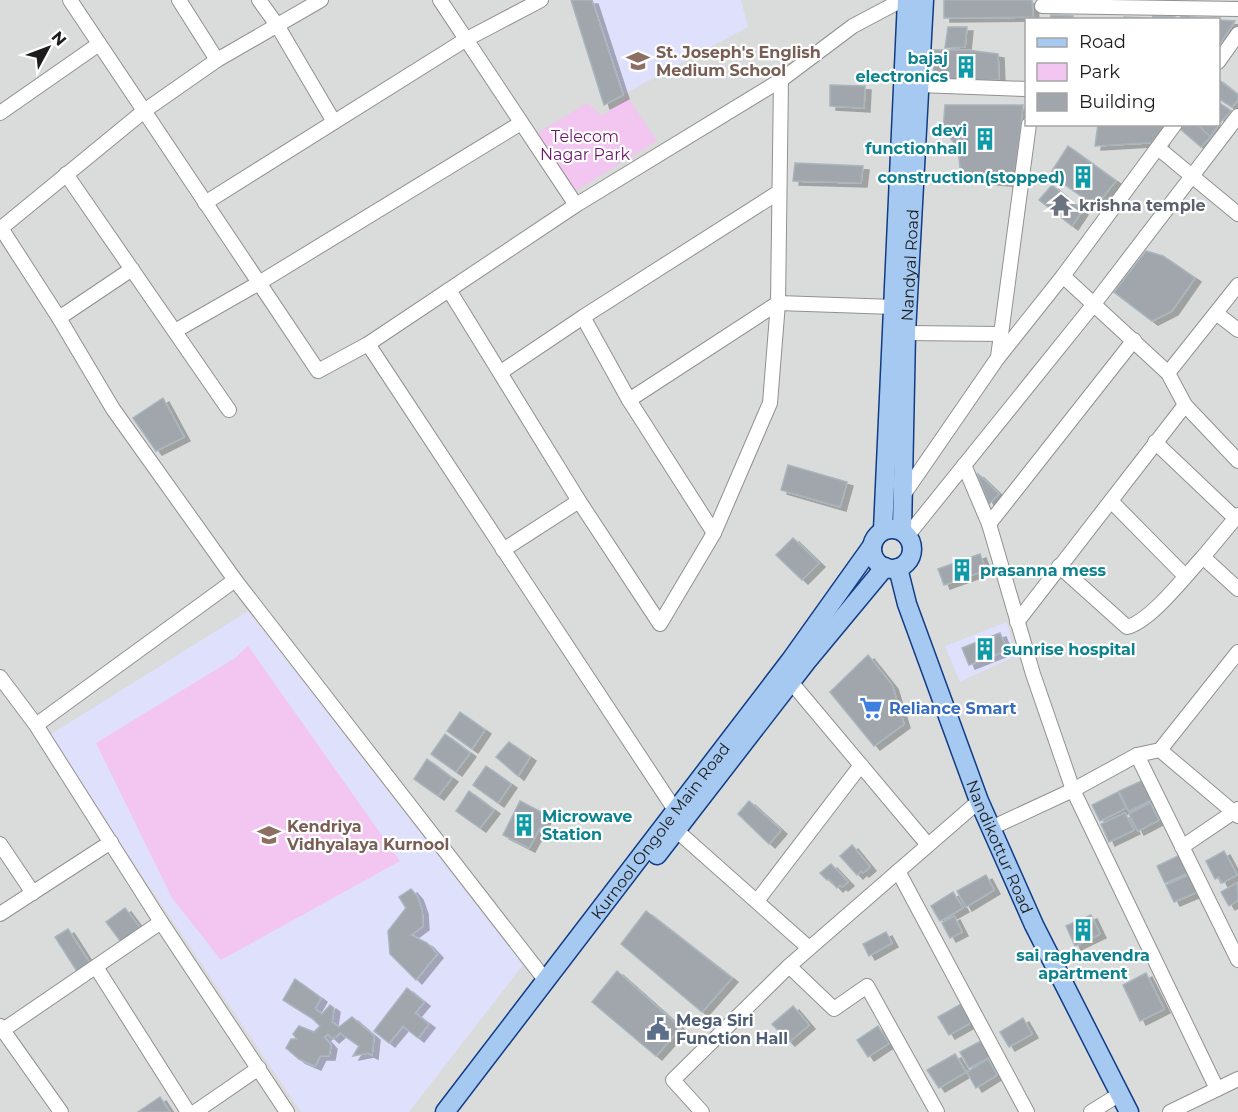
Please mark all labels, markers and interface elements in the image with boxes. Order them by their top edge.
north arrow [18,18,78,78]
legend [1025,18,1220,126]
text: N [48,27,70,50]
text: Road [1079,31,1126,53]
place label: St. Joseph's English Medium School [656,43,821,80]
school or university icon: St. Joseph's English Medium School [625,48,651,74]
place label: bajaj electronics [855,49,948,86]
building icon: bajaj electronics [953,54,979,80]
text: Park [1079,61,1120,83]
text: Building [1079,91,1156,113]
place label: devi functionhall [865,121,967,158]
building icon: devi functionhall [972,126,998,152]
park label: Telecom Nagar Park [540,127,630,164]
building icon: construction(stopped) [1070,164,1096,190]
place label: construction(stopped) [878,168,1065,187]
temple icon: krishna temple [1048,192,1074,218]
place label: krishna temple [1079,196,1206,215]
street label: Nandyal Road [897,209,922,322]
building icon: prasanna mess [949,557,975,583]
place label: prasanna mess [980,561,1107,580]
building icon: sunrise hospital [972,636,998,662]
place label: sunrise hospital [1003,640,1136,659]
supermarket icon: Reliance Smart [858,695,884,721]
place label: Reliance Smart [889,699,1016,718]
street label: Kurnool Ongole Main Road [587,739,734,923]
street label: Nandikottur Road [963,777,1037,916]
place label: Microwave Station [542,807,632,844]
building icon: Microwave Station [511,812,537,838]
place label: Kendriya Vidhyalaya Kurnool [286,817,449,854]
school or university icon: Kendriya Vidhyalaya Kurnool [256,822,282,848]
building icon: sai raghavendra apartment [1070,917,1096,943]
place label: sai raghavendra apartment [1016,946,1150,983]
place label: Mega Siri Function Hall [676,1011,788,1048]
public building icon: Mega Siri Function Hall [645,1016,671,1042]

